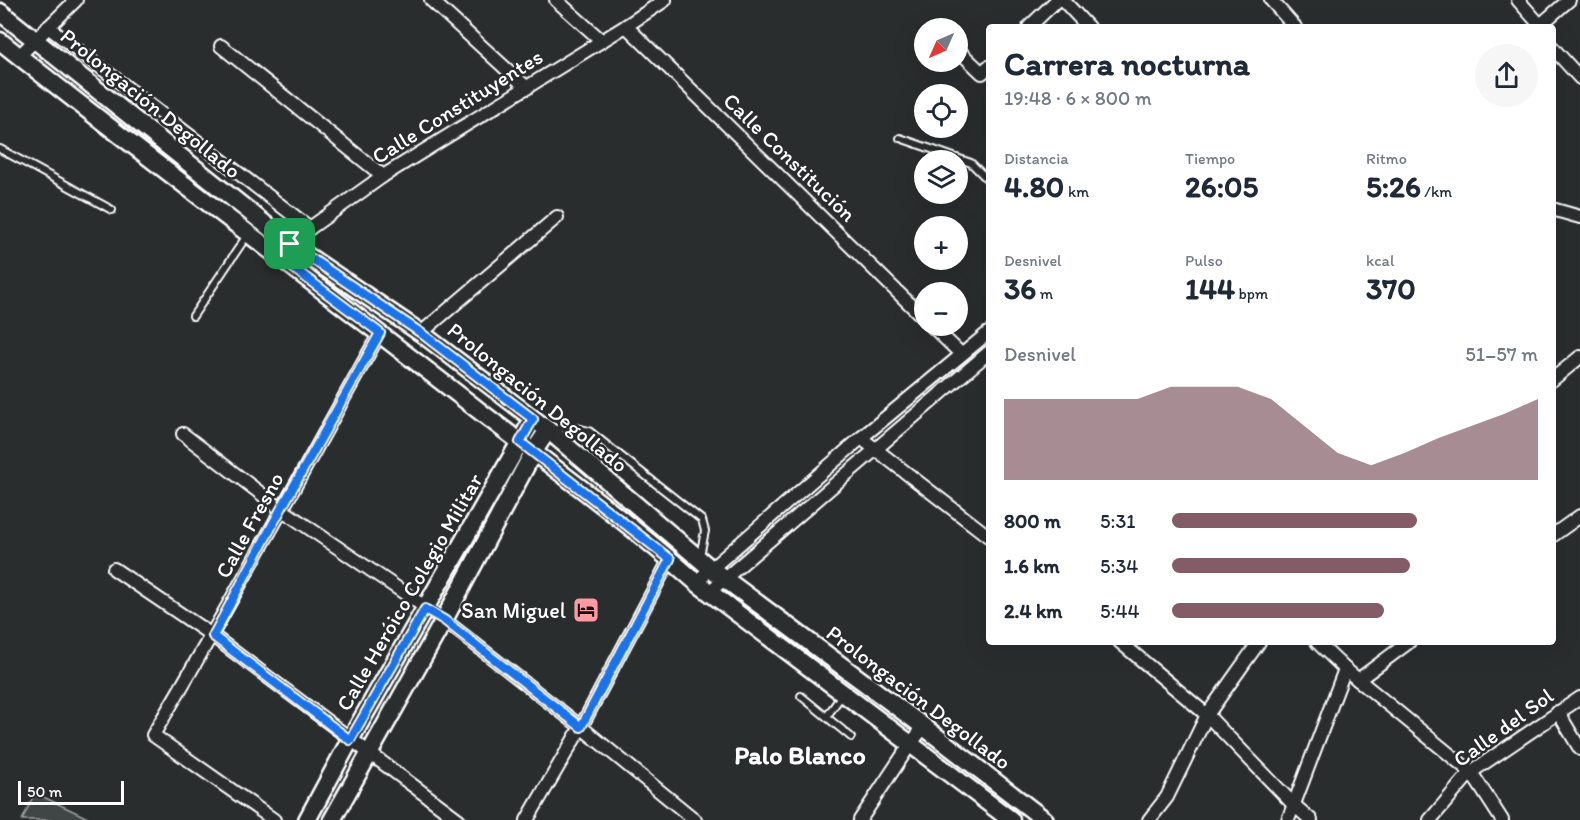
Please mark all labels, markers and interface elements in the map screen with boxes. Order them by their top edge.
north arrow [914,18,968,72]
map controls [914,18,968,336]
street label: Prolongación Degollado [55,22,246,184]
street label: Calle Constituyentes [367,43,548,170]
text: Carrera nocturna [1004,44,1250,83]
button: share [1475,44,1538,107]
button: locate [914,84,968,138]
text: 19:48 · 6 × 800 m [1004,86,1152,110]
street label: Calle Constitución [718,87,862,228]
text: Distancia [1004,149,1069,168]
text: Tiempo [1185,149,1235,168]
text: Ritmo [1366,149,1407,168]
button: layers [914,150,968,204]
text: 4.80 [1004,168,1064,205]
text: 26:05 [1185,168,1258,205]
text: 5:26 [1366,168,1421,205]
text: km [1064,182,1089,201]
text: /km [1421,182,1452,201]
button: + [914,216,968,270]
pin [264,218,315,269]
icon: arrive [273,227,306,260]
text: Desnivel [1004,251,1062,270]
text: Pulso [1185,251,1223,270]
text: kcal [1366,251,1394,270]
text: 36 [1004,270,1036,307]
text: 144 [1185,270,1235,307]
text: 370 [1366,270,1416,307]
button: − [914,282,968,336]
text: m [1036,284,1053,303]
text: bpm [1235,284,1268,303]
street label: Prolongación Degollado [442,316,633,478]
text: Desnivel [1004,342,1076,366]
text: 51–57 m [1465,342,1538,366]
street label: Calle Fresno [209,468,290,583]
street label: Calle Heróico Colegio Militar [330,469,489,716]
text: 800 m [1004,509,1061,533]
text: 5:31 [1100,509,1136,533]
text: 1.6 km [1004,554,1060,578]
text: 5:34 [1100,554,1138,578]
hotel icon: San Miguel [571,595,601,625]
place label: San Miguel [461,597,566,624]
text: 2.4 km [1004,599,1062,623]
text: 5:44 [1100,599,1139,623]
street label: Prolongación Degollado [821,619,1016,776]
street label: Calle del Sol [1448,682,1559,773]
district label: Palo Blanco [734,739,866,771]
scale bar [18,778,124,806]
text: 50 m [27,782,62,801]

